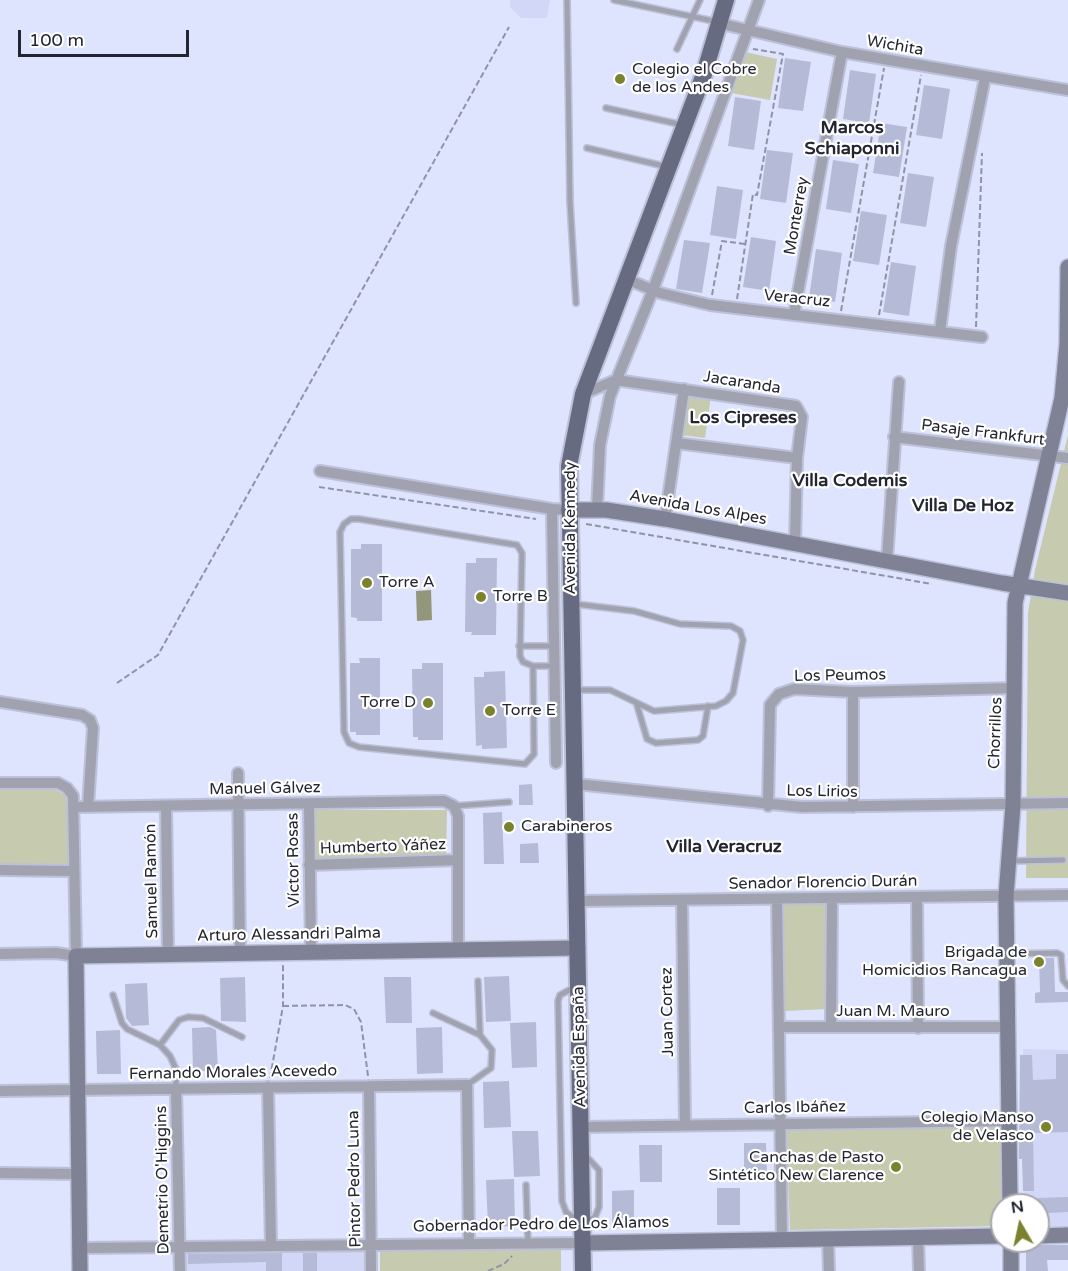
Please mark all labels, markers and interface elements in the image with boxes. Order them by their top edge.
scale bar [21,18,192,56]
text: 100 m [29,29,84,51]
street label: Wichita [865,32,925,60]
place label: Colegio el Cobre de los Andes [632,60,756,98]
marker: Colegio el Cobre de los Andes [613,72,627,86]
district label: Marcos Schiaponni [805,117,899,160]
street label: Monterrey [781,175,813,257]
street label: Veracruz [763,286,831,312]
street label: Jacaranda [702,367,782,399]
district label: Los Cipreses [689,407,797,429]
street label: Pasaje Frankfurt [920,416,1046,450]
street label: Avenida Kennedy [561,462,581,594]
district label: Villa Codemis [793,470,907,492]
street label: Avenida Los Alpes [628,486,768,530]
district label: Villa De Hoz [912,495,1014,517]
place label: Torre A [379,573,435,593]
marker: Torre A [360,576,374,590]
place label: Torre B [493,587,548,607]
marker: Torre B [474,590,488,604]
street label: Los Peumos [794,666,886,686]
place label: Torre D [360,693,416,713]
marker: Torre D [421,696,435,710]
street label: Chorrillos [985,697,1007,769]
place label: Torre E [502,701,556,721]
marker: Torre E [483,704,497,718]
street label: Manuel Gálvez [209,778,321,800]
street label: Los Lirios [786,782,858,802]
street label: Víctor Rosas [284,812,304,908]
place label: Carabineros [521,817,612,837]
marker: Carabineros [502,820,516,834]
street label: Samuel Ramón [141,823,163,939]
street label: Humberto Yáñez [320,835,446,859]
district label: Villa Veracruz [666,836,782,858]
street label: Senador Florencio Durán [729,872,917,894]
street label: Arturo Alessandri Palma [197,924,381,946]
place label: Brigada de Homicidios Rancagua [862,943,1027,981]
marker: Brigada de Homicidios Rancagua [1032,955,1046,969]
street label: Juan Cortez [658,967,678,1057]
street label: Avenida España [569,986,591,1108]
street label: Juan M. Mauro [836,1002,950,1022]
street label: Fernando Morales Acevedo [129,1062,337,1084]
street label: Carlos Ibáñez [744,1098,846,1118]
street label: Demetrio O'Higgins [152,1106,174,1254]
place label: Colegio Manso de Velasco [921,1108,1034,1146]
street label: Pintor Pedro Luna [344,1110,366,1248]
marker: Colegio Manso de Velasco [1039,1120,1053,1134]
place label: Canchas de Pasto Sintético New Clarence [709,1148,884,1186]
marker: Canchas de Pasto Sintético New Clarence [889,1160,903,1174]
north arrow [990,1193,1050,1253]
text: N [1010,1196,1025,1218]
street label: Gobernador Pedro de Los Álamos [413,1213,669,1237]

